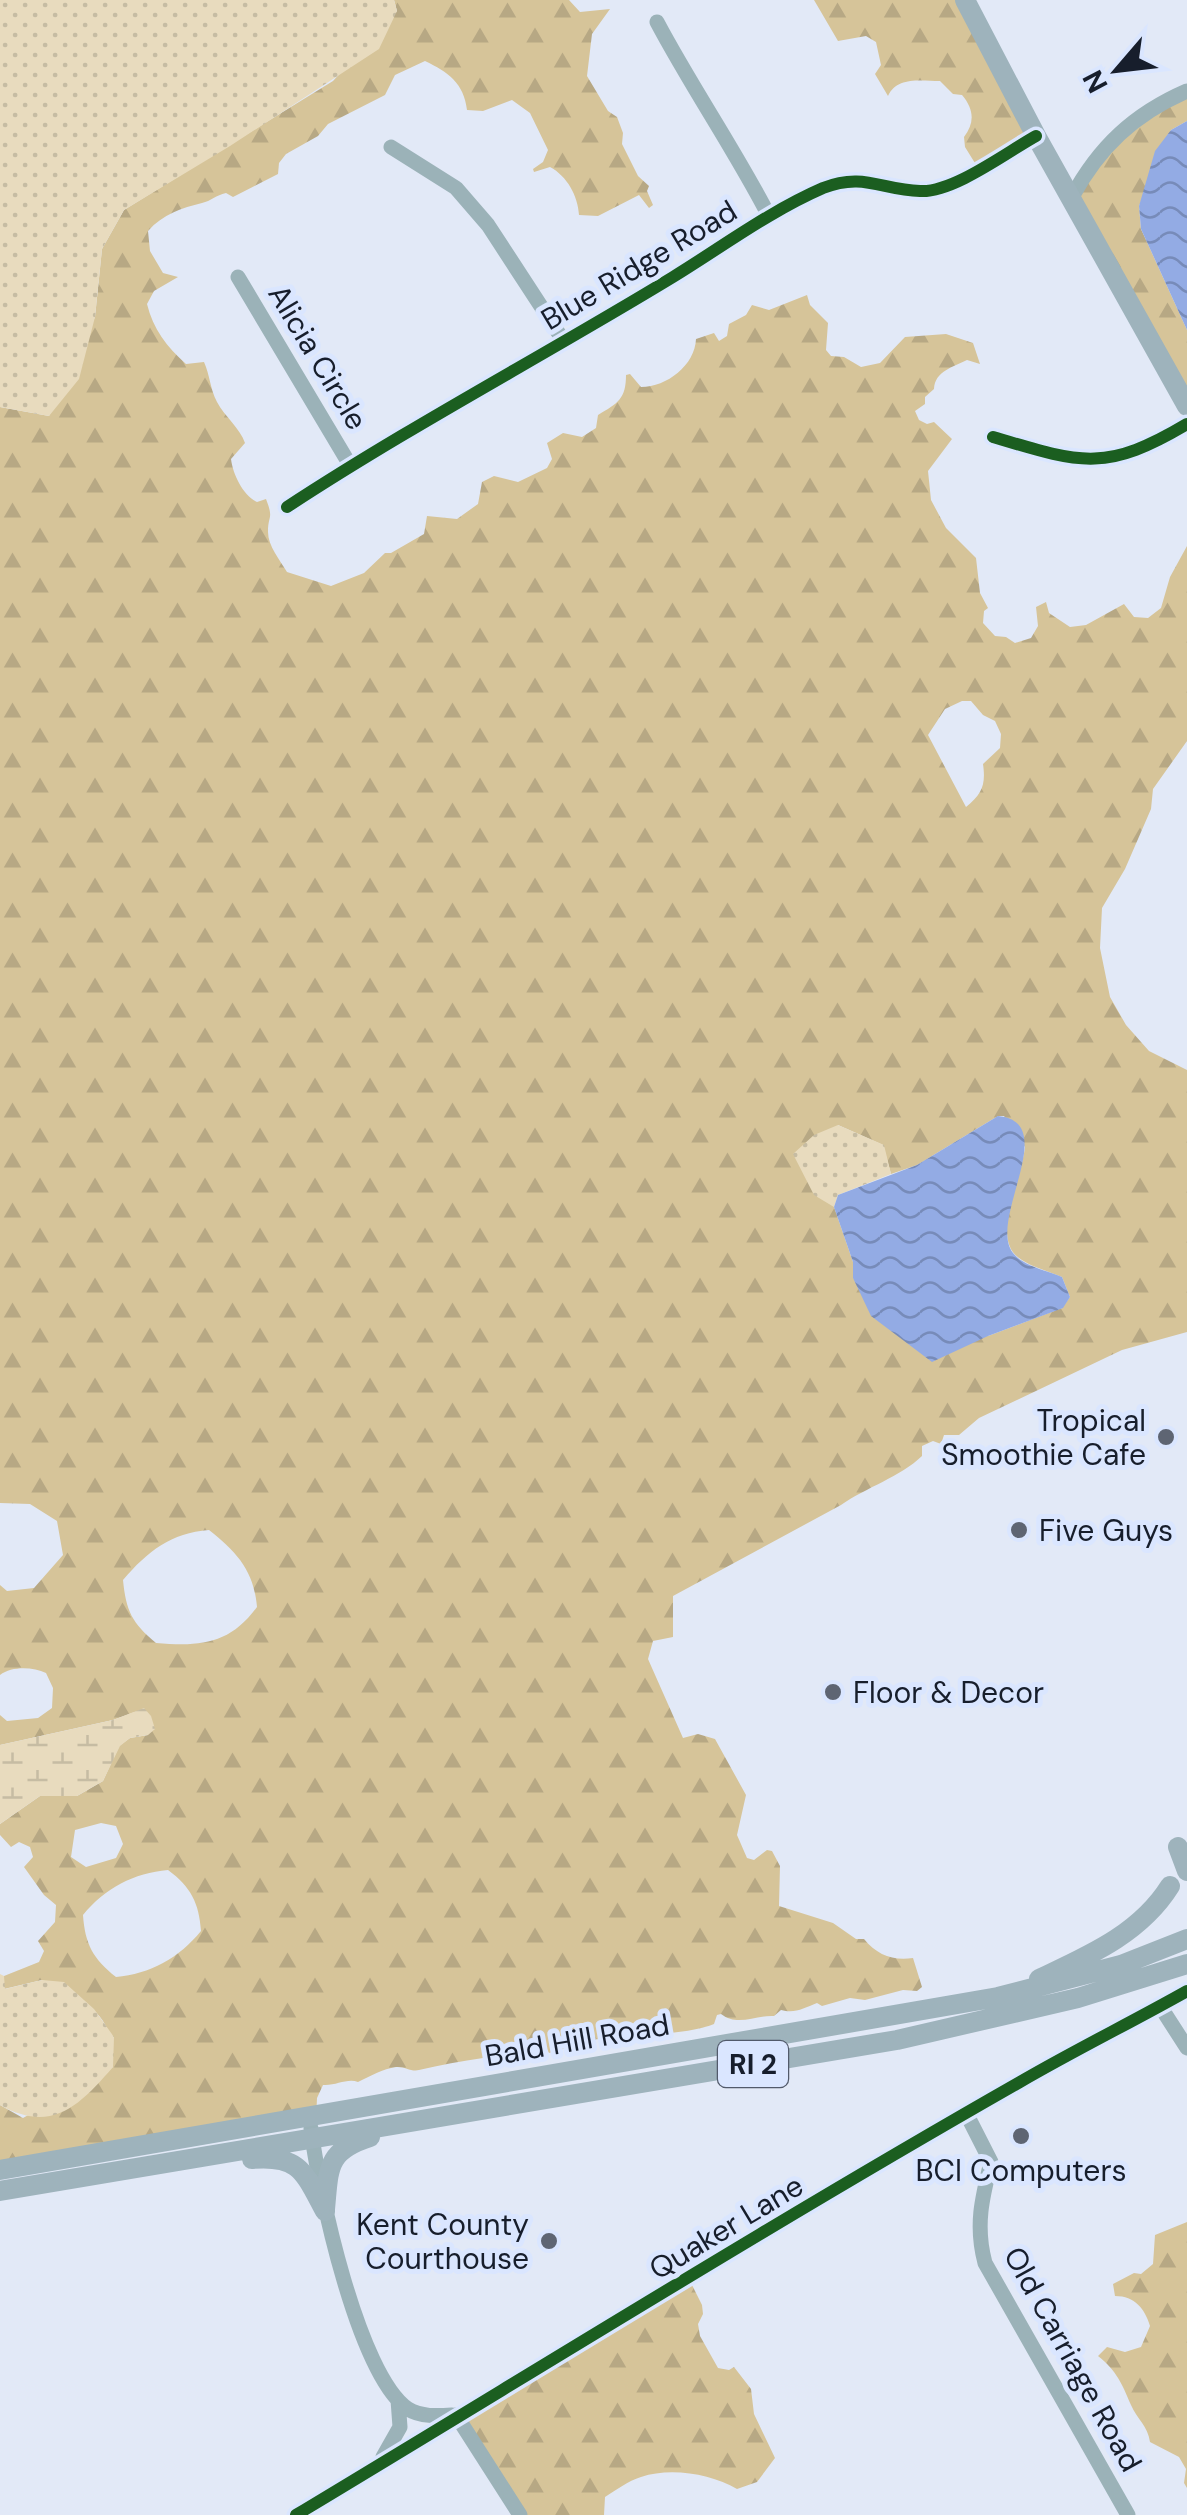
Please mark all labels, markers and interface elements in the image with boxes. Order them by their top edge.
north arrow [1067,20,1167,120]
text: N [1074,64,1116,99]
street label: Blue Ridge Road [534,191,744,339]
street label: Alicia Circle [259,277,377,437]
place label: Tropical Smoothie Cafe [941,1401,1146,1474]
marker: Tropical Smoothie Cafe [1155,1426,1177,1448]
place label: Five Guys [1039,1511,1173,1550]
marker: Five Guys [1008,1519,1030,1541]
place label: Floor & Decor [853,1673,1044,1712]
marker: Floor & Decor [822,1681,844,1703]
street label: Bald Hill Road [482,2005,672,2075]
road number: RI 2 [718,2041,788,2087]
marker: BCI Computers [1010,2125,1032,2147]
place label: BCI Computers [915,2151,1127,2190]
street label: Quaker Lane [642,2166,810,2288]
place label: Kent County Courthouse [356,2205,529,2278]
marker: Kent County Courthouse [538,2230,560,2252]
street label: Old Carriage Road [995,2240,1151,2478]

